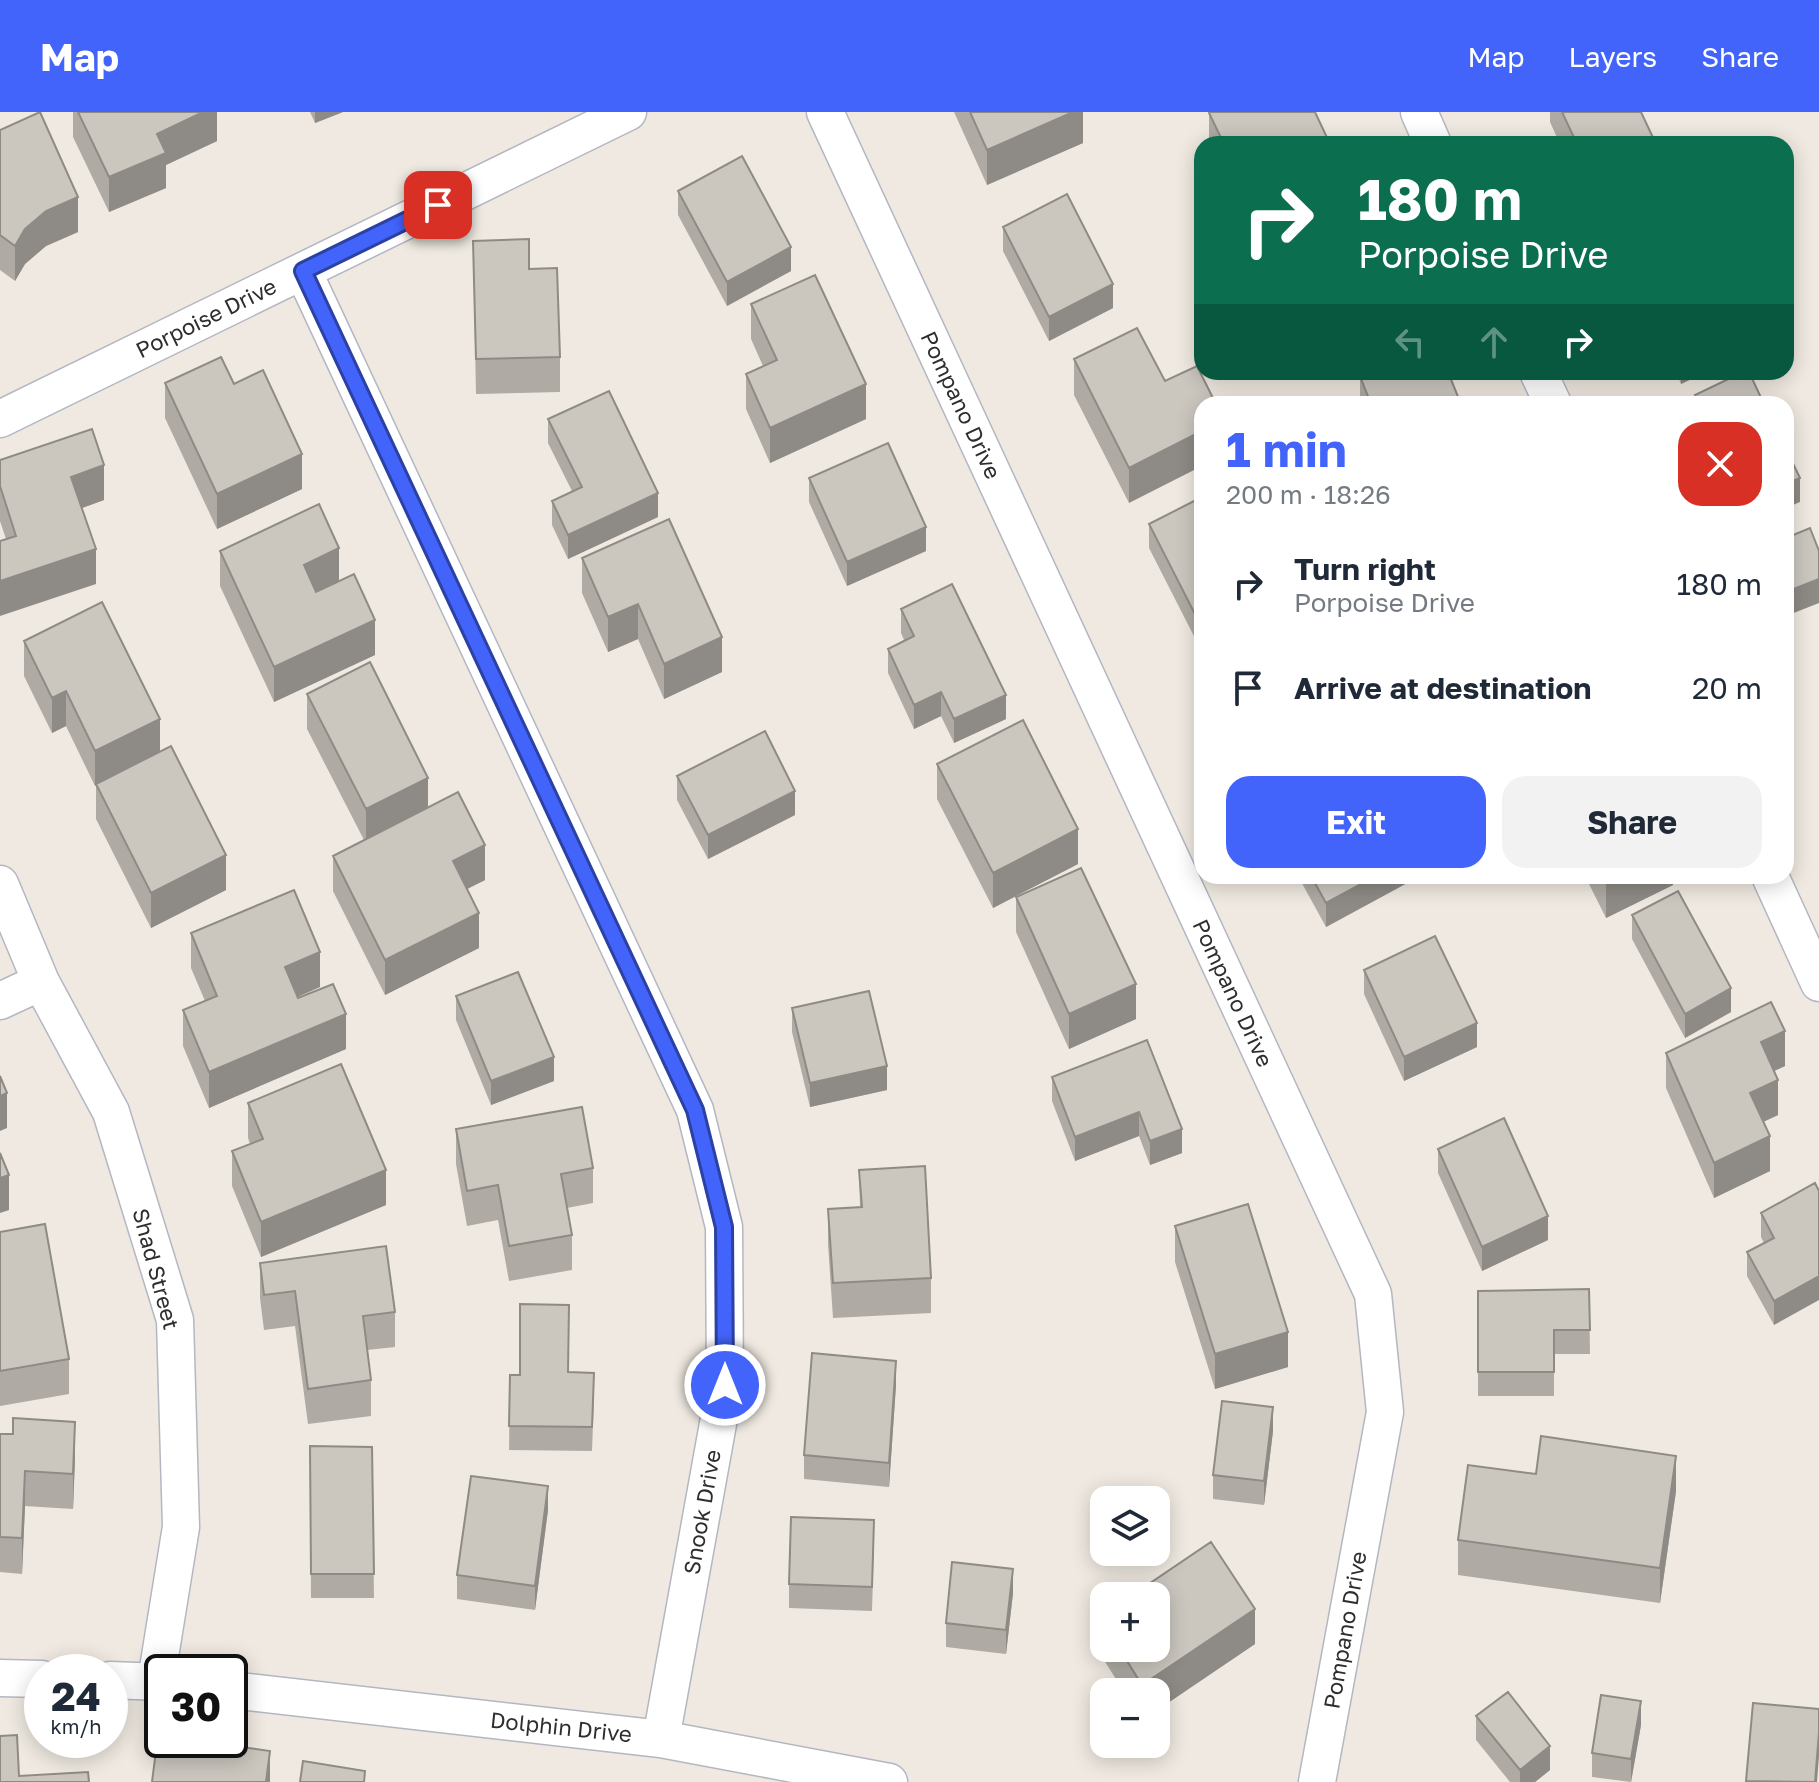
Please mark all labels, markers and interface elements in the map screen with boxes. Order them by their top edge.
text: Map [40,34,119,79]
text: Map [1467,40,1525,73]
text: Layers [1569,40,1657,73]
text: Share [1701,40,1779,73]
text: 180 m [1358,165,1522,232]
icon: right [1226,168,1330,272]
pin [404,171,472,239]
icon: arrive [416,183,460,227]
text: Porpoise Drive [1358,233,1608,276]
street label: Porpoise Drive [131,272,280,363]
icon: left [1388,320,1432,364]
icon: ahead [1472,320,1516,364]
icon: right [1556,320,1600,364]
street label: Pompano Drive [915,327,1007,483]
text: 1 min [1226,420,1347,478]
button: close [1678,422,1762,506]
text: 200 m · 18:26 [1226,479,1391,510]
text: Turn right [1294,551,1436,587]
icon: right [1226,562,1270,606]
text: 180 m [1677,566,1762,602]
text: Porpoise Drive [1294,587,1475,618]
icon: arrive [1226,666,1270,710]
text: Arrive at destination [1294,670,1591,706]
text: 20 m [1692,670,1762,706]
button: Exit [1226,776,1486,868]
button: Share [1502,776,1762,868]
street label: Pompano Drive [1187,915,1279,1071]
street label: Shad Street [127,1205,186,1332]
position arrow [683,1343,767,1427]
street label: Snook Drive [677,1447,726,1577]
map controls [1090,1486,1170,1758]
button: layers [1090,1486,1170,1566]
street label: Pompano Drive [1317,1549,1372,1711]
button: + [1090,1582,1170,1662]
speed limit sign: 30 [144,1654,248,1758]
text: 24 [51,1672,101,1720]
button: − [1090,1678,1170,1758]
street label: Dolphin Drive [489,1706,633,1747]
text: km/h [51,1714,101,1738]

